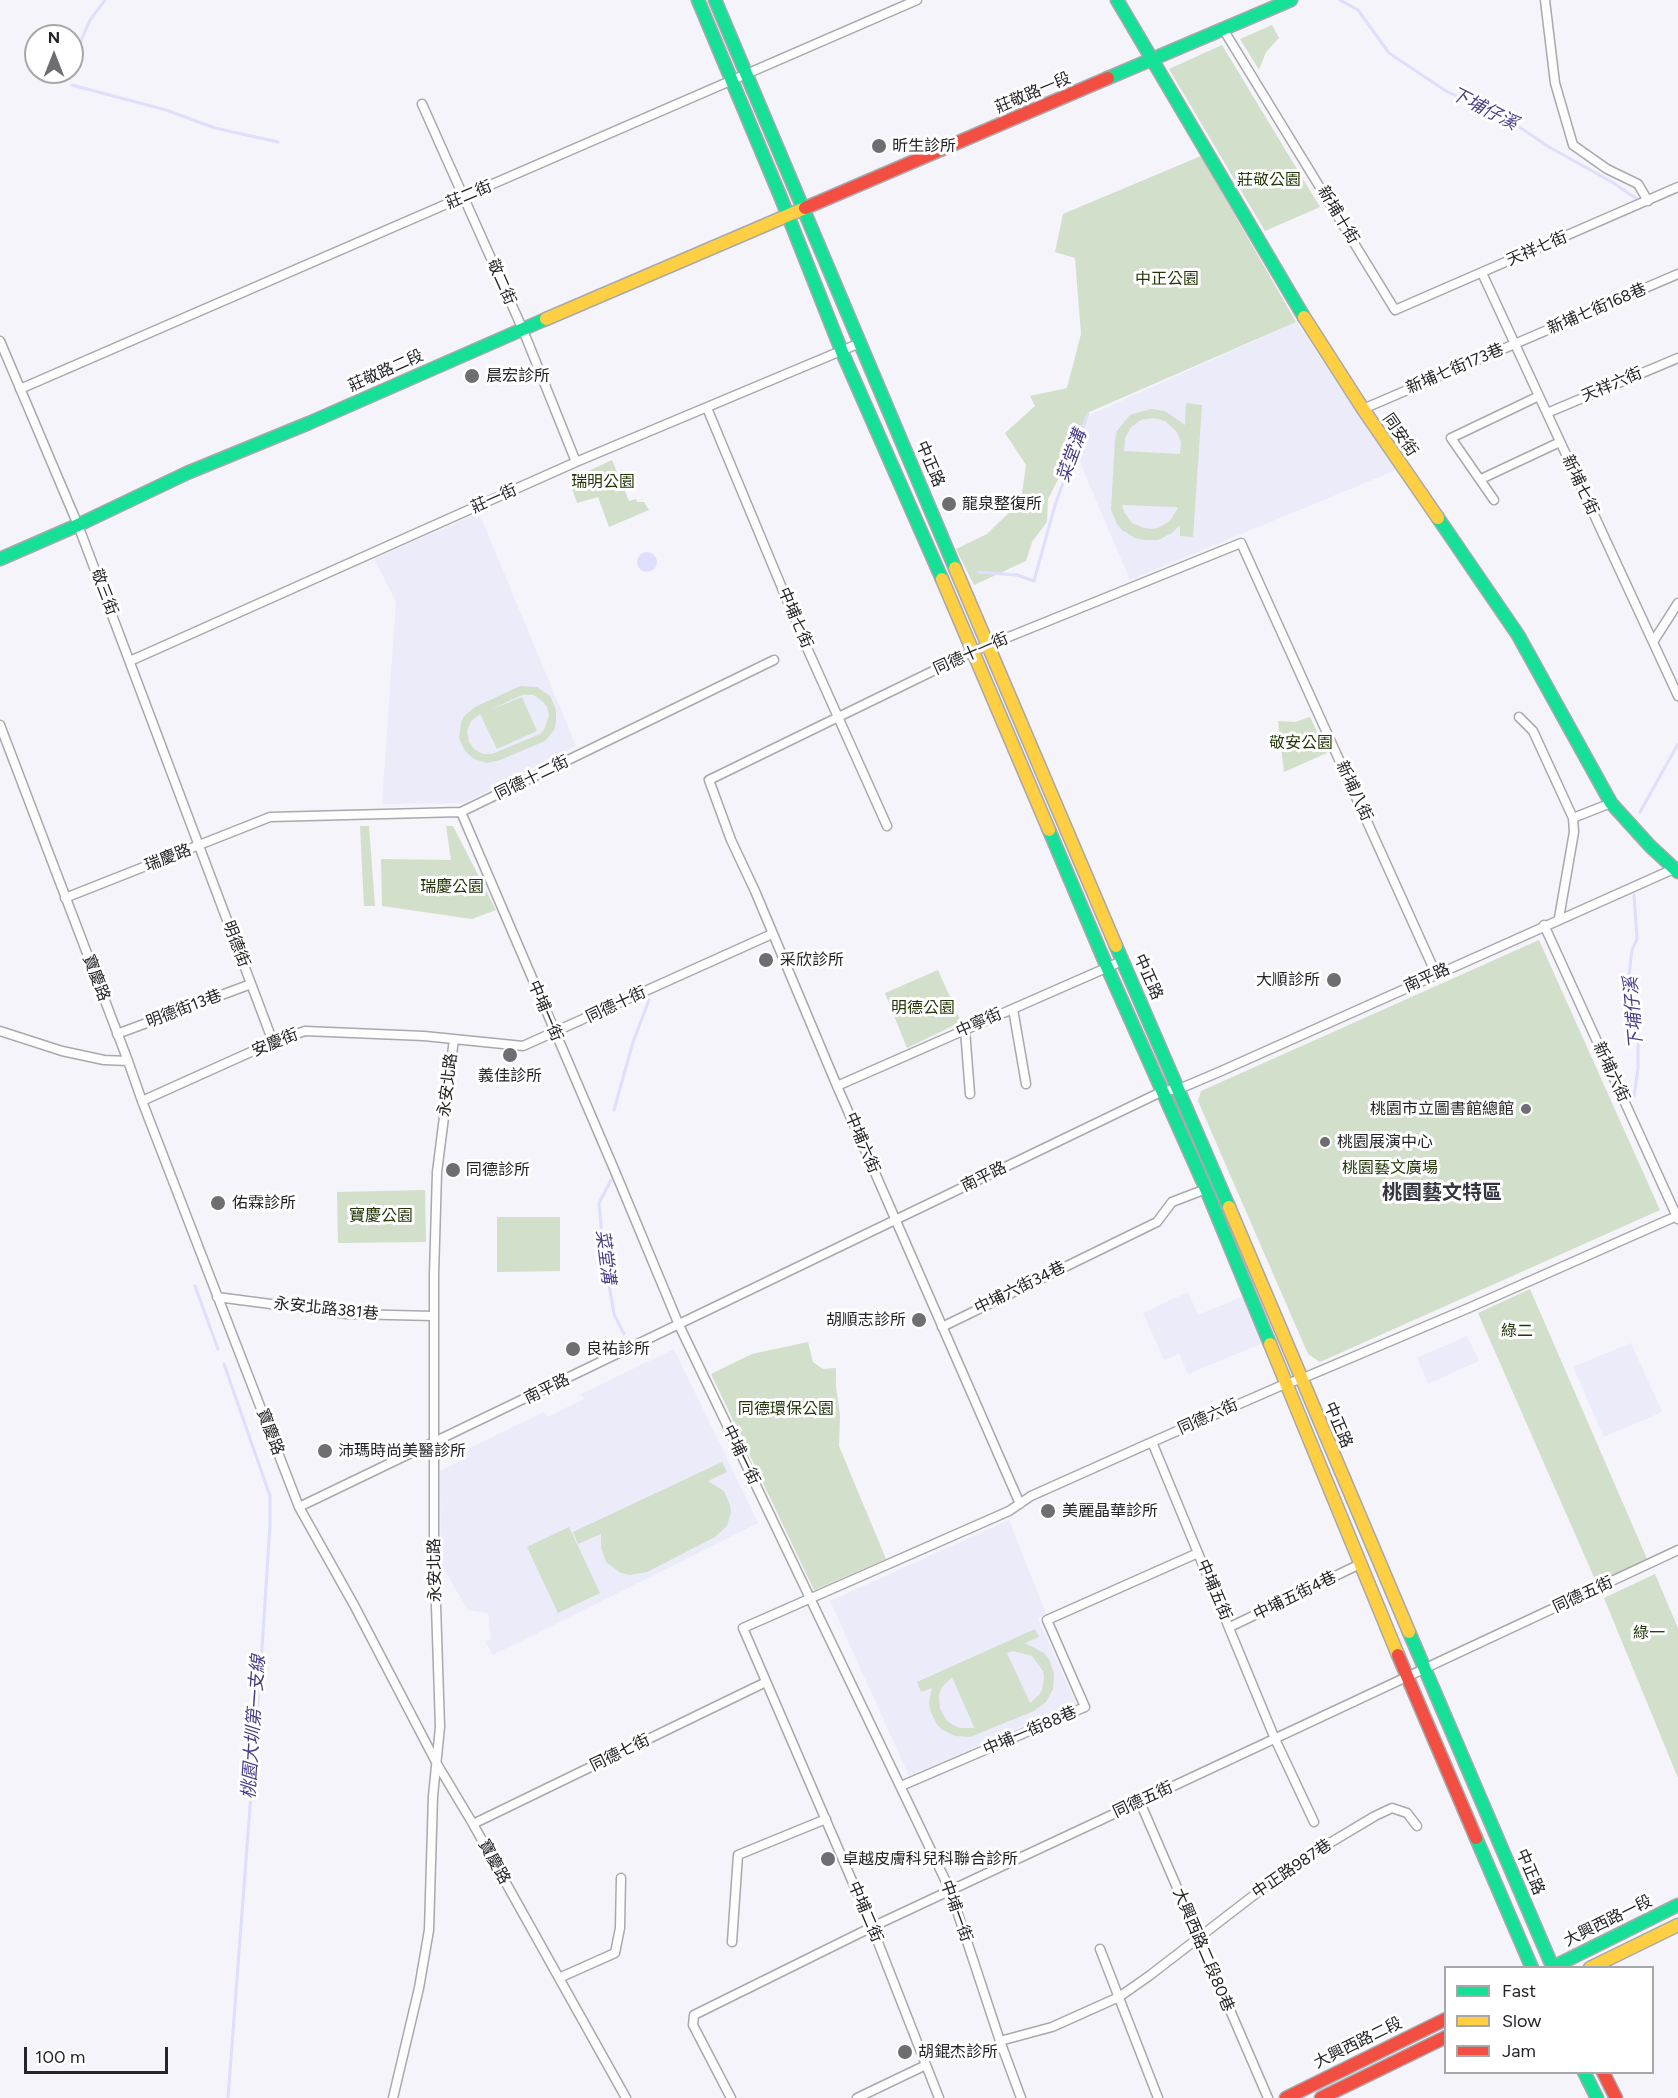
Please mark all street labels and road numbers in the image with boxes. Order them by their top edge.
street label: 莊敬路一段 [992,69,1074,117]
street label: 莊二街 [443,177,495,213]
street label: 新埔十街 [1313,183,1363,247]
street label: 天祥七街 [1504,228,1570,270]
street label: 敬二街 [482,256,520,308]
street label: 新埔七街168巷 [1545,280,1649,338]
street label: 新埔七街173巷 [1403,340,1507,398]
street label: 莊敬路二段 [346,346,426,396]
street label: 天祥六街 [1579,364,1645,406]
street label: 同安街 [1378,410,1422,460]
street label: 中正路 [912,438,948,490]
street label: 新埔七街 [1558,452,1602,518]
street label: 莊一街 [468,480,520,518]
street label: 敬三街 [86,566,122,618]
street label: 中埔七街 [774,585,816,651]
street label: 同德十一街 [931,629,1011,679]
street label: 同德十二街 [492,752,572,804]
street label: 新埔八街 [1332,758,1376,824]
street label: 瑞慶路 [142,840,194,876]
street label: 明德街 [218,918,254,970]
street label: 中正路 [1129,951,1167,1003]
street label: 寶慶路 [78,952,114,1004]
street label: 南平路 [1401,959,1453,997]
street label: 中埔一街 [524,978,566,1044]
street label: 同德十街 [583,983,649,1027]
street label: 明德街13巷 [144,986,224,1032]
street label: 中寧街 [953,1004,1005,1042]
street label: 安慶街 [249,1025,301,1061]
street label: 新埔六街 [1589,1039,1633,1105]
street label: 永安北路 [435,1052,461,1118]
street label: 中埔六街 [841,1110,883,1176]
street label: 南平路 [958,1158,1010,1196]
street label: 中埔六街34巷 [971,1258,1069,1318]
street label: 永安北路381巷 [273,1294,379,1324]
street label: 南平路 [521,1370,573,1408]
street label: 同德六街 [1175,1395,1241,1439]
street label: 中正路 [1320,1399,1356,1451]
street label: 寶慶路 [252,1406,288,1458]
street label: 中埔一街 [718,1422,764,1488]
street label: 永安北路 [425,1538,445,1602]
street label: 中埔五街 [1193,1557,1235,1623]
street label: 中埔五街4巷 [1250,1568,1340,1624]
street label: 同德五街 [1550,1573,1616,1617]
street label: 中埔一街88巷 [980,1703,1080,1759]
street label: 同德七街 [587,1730,653,1776]
street label: 同德五街 [1110,1778,1176,1822]
street label: 中正路987巷 [1249,1835,1335,1903]
street label: 寶慶路 [474,1836,514,1888]
street label: 中正路 [1512,1846,1548,1898]
street label: 中埔一街 [936,1878,976,1944]
street label: 中埔二街 [844,1879,886,1945]
street label: 大興西路二段80巷 [1168,1885,1238,2015]
street label: 大興西路一段 [1561,1891,1655,1951]
street label: 大興西路二段 [1311,2013,1405,2073]

